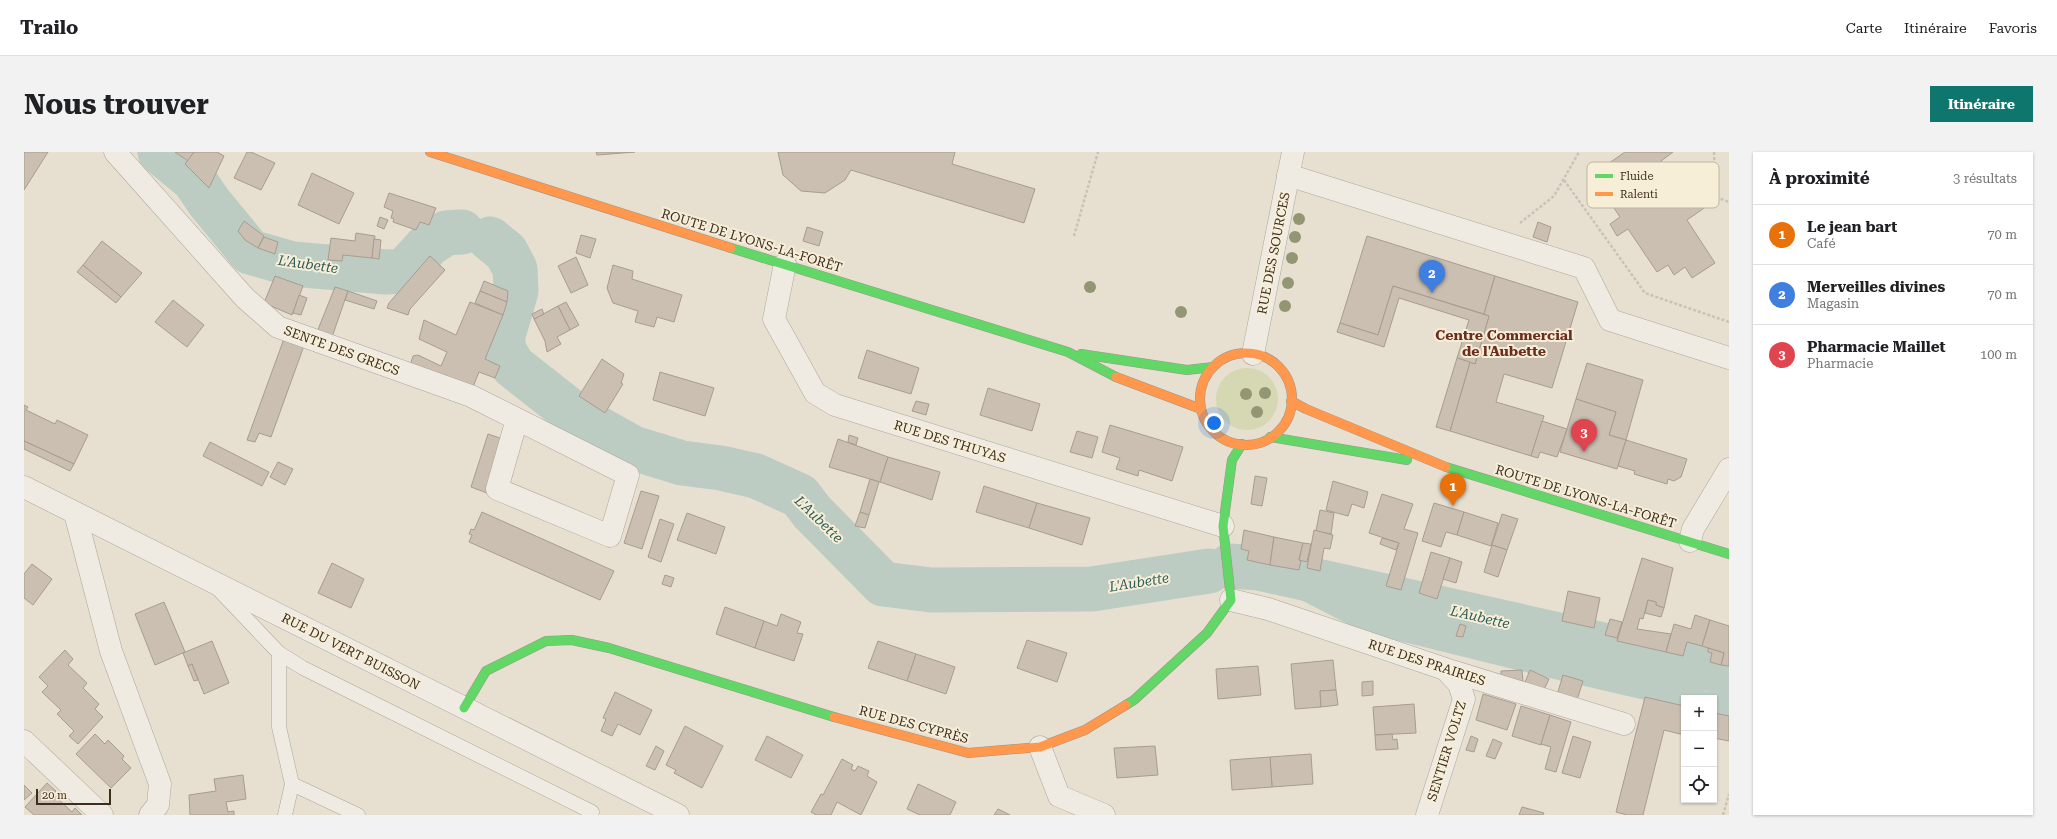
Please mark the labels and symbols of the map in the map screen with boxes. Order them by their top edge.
legend [1587,162,1719,208]
text: Fluide [1620,170,1653,183]
text: Ralenti [1620,188,1658,201]
street label: RUE DES SOURCES [1254,191,1293,316]
street label: ROUTE DE LYONS-LA-FORÊT [660,206,844,275]
water label: L'Aubette [276,252,339,276]
pin: 2 [1419,260,1445,293]
street label: SENTE DES GRECS [282,323,402,378]
district label: Centre Commercial de l'Aubette [1435,327,1573,359]
your location [1204,413,1224,433]
street label: RUE DES THUYAS [892,417,1008,466]
pin: 3 [1571,419,1597,452]
street label: ROUTE DE LYONS-LA-FORÊT [1494,462,1678,531]
pin: 1 [1440,473,1466,506]
water label: L'Aubette [791,492,846,546]
water label: L'Aubette [1107,569,1170,595]
water label: L'Aubette [1448,602,1511,632]
street label: RUE DU VERT BUISSON [279,610,423,693]
street label: RUE DES PRAIRIES [1366,636,1487,689]
street label: SENTIER VOLTZ [1424,699,1469,803]
street label: RUE DES CYPRÈS [857,702,971,746]
scale bar [36,787,111,806]

